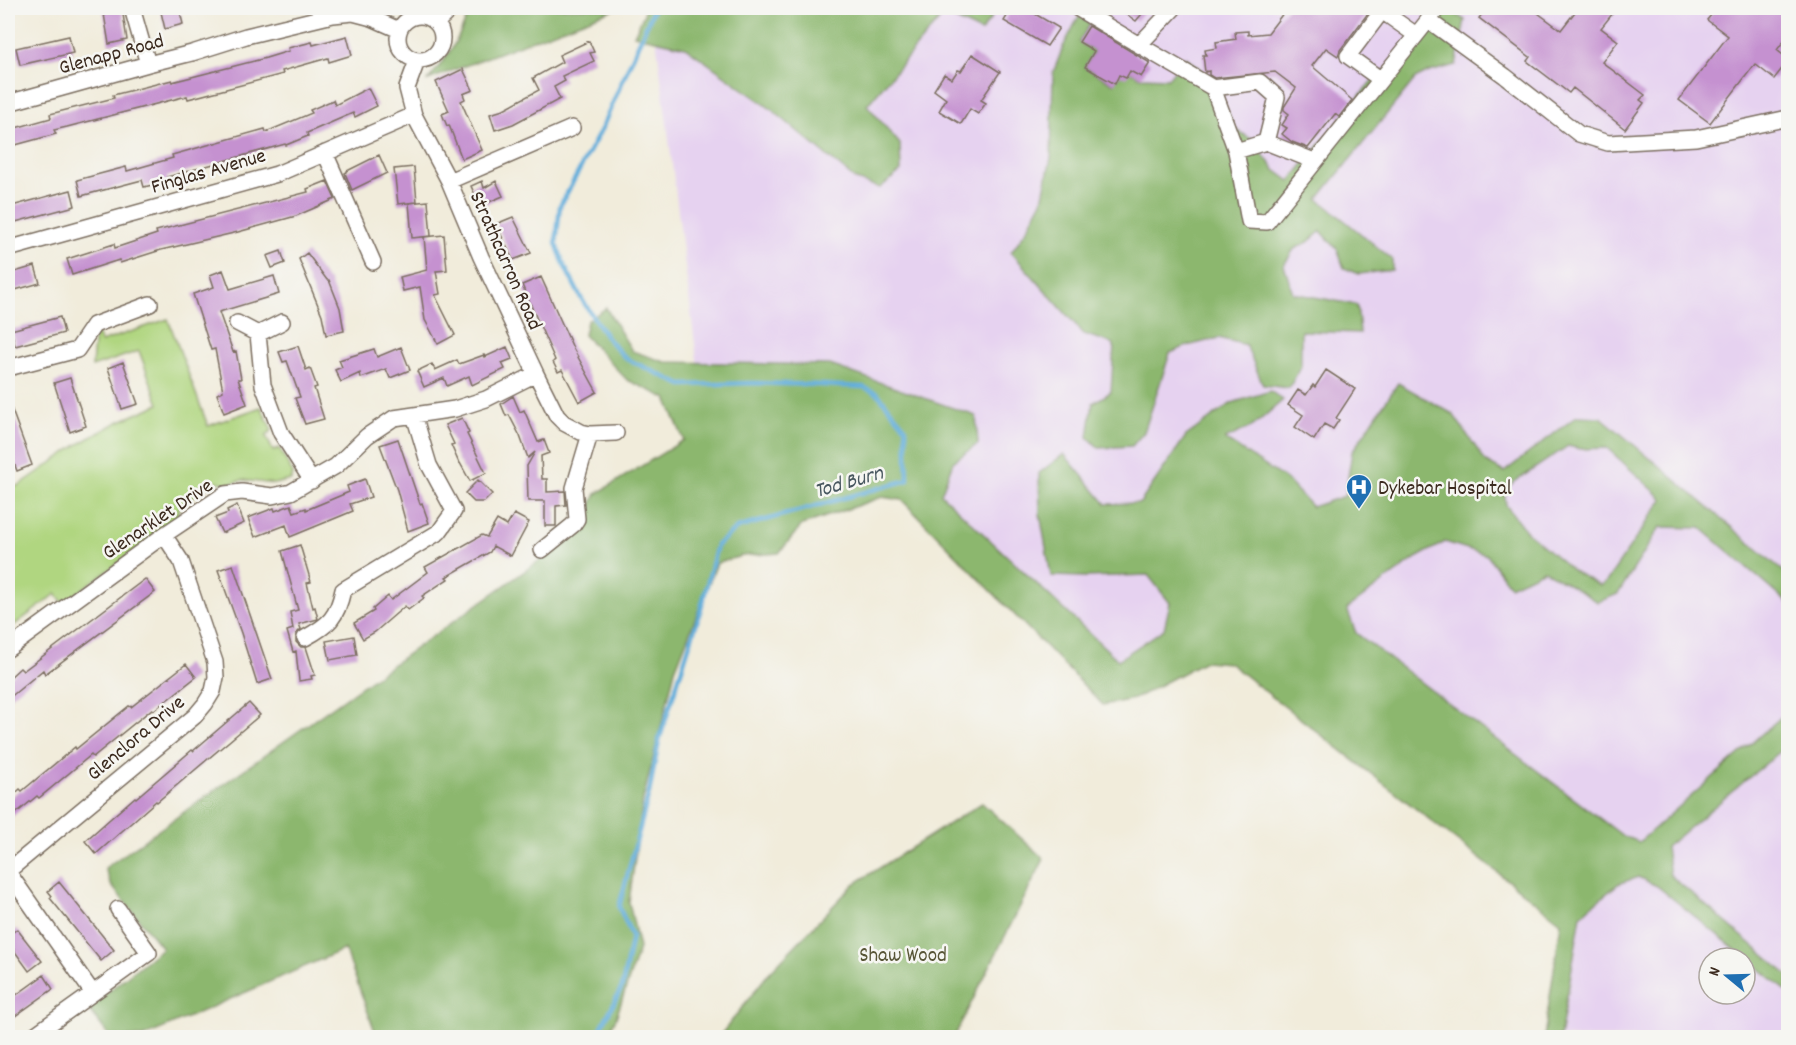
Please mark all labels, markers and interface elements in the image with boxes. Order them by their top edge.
street label: Glenapp Road [56,27,168,84]
street label: Finglas Avenue [148,142,270,204]
street label: Strathcarron Road [460,187,548,335]
water label: Tod Burn [811,459,888,508]
street label: Glenarklet Drive [97,472,220,569]
hospital icon: Dykebar Hospital [1344,472,1374,510]
place label: Dykebar Hospital [1378,475,1512,505]
street label: Glenclora Drive [81,689,193,789]
park label: Shaw Wood [859,942,947,972]
north arrow [1697,946,1757,1006]
text: N [1703,964,1727,979]

